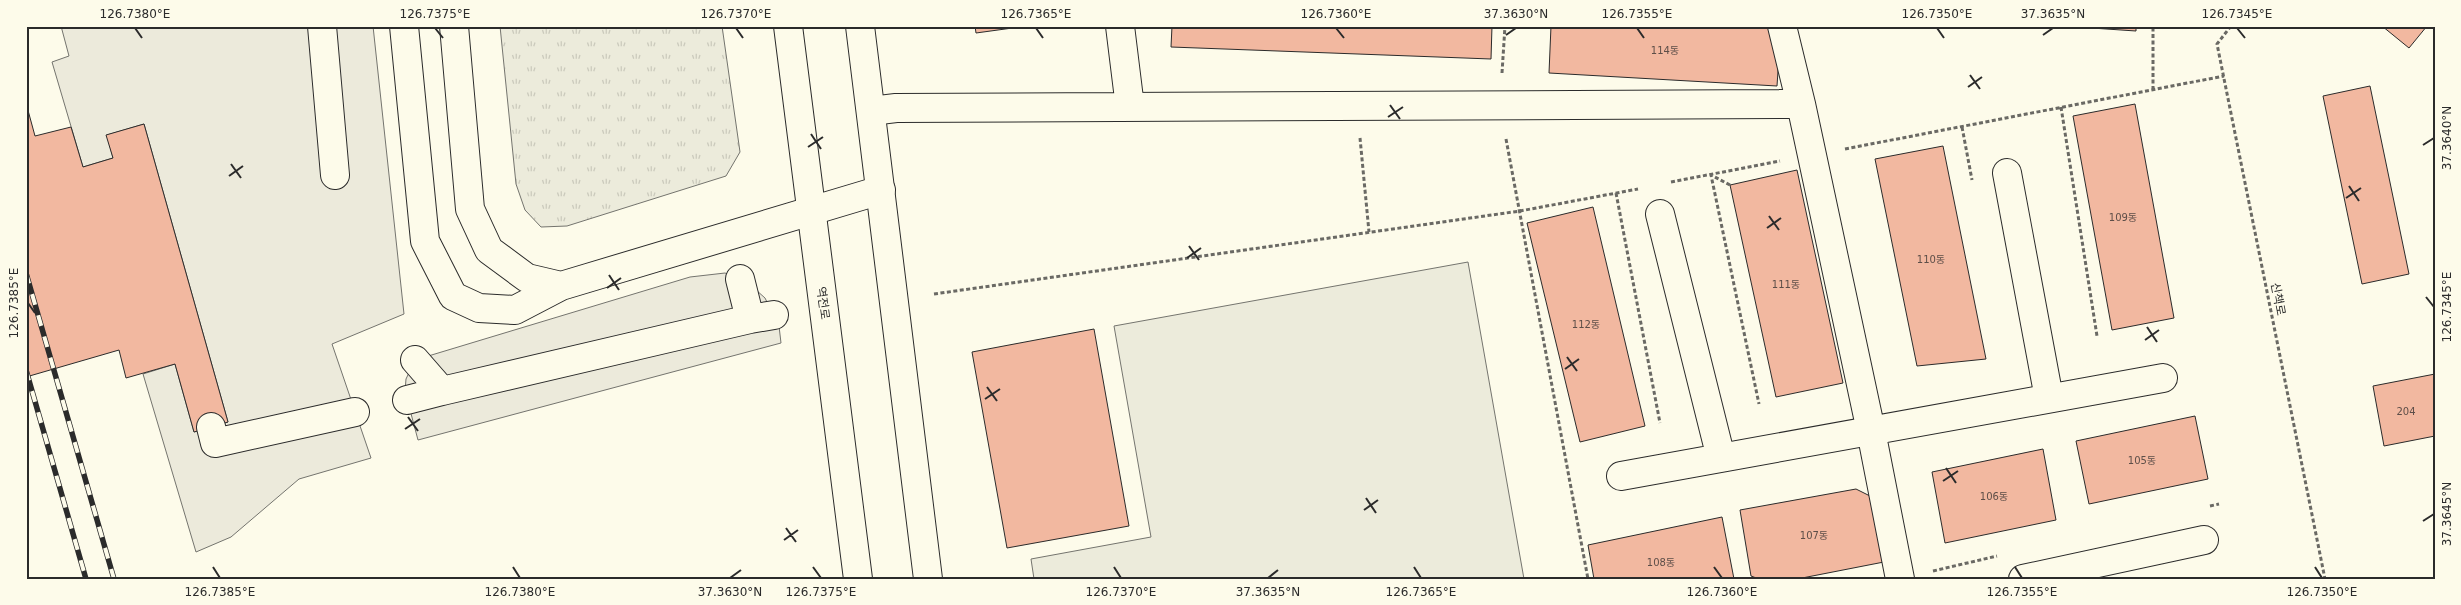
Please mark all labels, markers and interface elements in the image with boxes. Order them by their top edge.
text: 126.7380°E [100,7,170,21]
text: 126.7375°E [400,7,470,21]
text: 126.7370°E [701,7,771,21]
text: 126.7365°E [1001,7,1071,21]
text: 126.7360°E [1301,7,1371,21]
text: 37.3630°N [1484,7,1548,21]
text: 126.7355°E [1602,7,1672,21]
text: 126.7350°E [1902,7,1972,21]
text: 37.3635°N [2021,7,2085,21]
text: 126.7345°E [2202,7,2272,21]
house number: 114동 [1651,45,1679,56]
text: 37.3640°N [2440,106,2454,170]
house number: 109동 [2109,212,2137,223]
house number: 110동 [1917,254,1945,265]
text: 126.7385°E [7,268,21,338]
text: 126.7345°E [2440,272,2454,342]
house number: 111동 [1772,279,1800,290]
street label: 산책로 [2268,281,2288,317]
street label: 역전로 [814,286,832,320]
house number: 112동 [1572,319,1600,330]
house number: 204 [2396,406,2416,417]
house number: 105동 [2128,455,2156,466]
text: 37.3645°N [2440,482,2454,546]
house number: 106동 [1980,491,2008,502]
house number: 107동 [1800,530,1828,541]
house number: 108동 [1647,557,1675,568]
text: 126.7385°E [185,585,255,599]
text: 126.7380°E [485,585,555,599]
text: 37.3630°N [698,585,762,599]
text: 126.7375°E [786,585,856,599]
text: 126.7370°E [1086,585,1156,599]
text: 37.3635°N [1236,585,1300,599]
text: 126.7365°E [1386,585,1456,599]
text: 126.7360°E [1687,585,1757,599]
text: 126.7355°E [1987,585,2057,599]
text: 126.7350°E [2287,585,2357,599]

